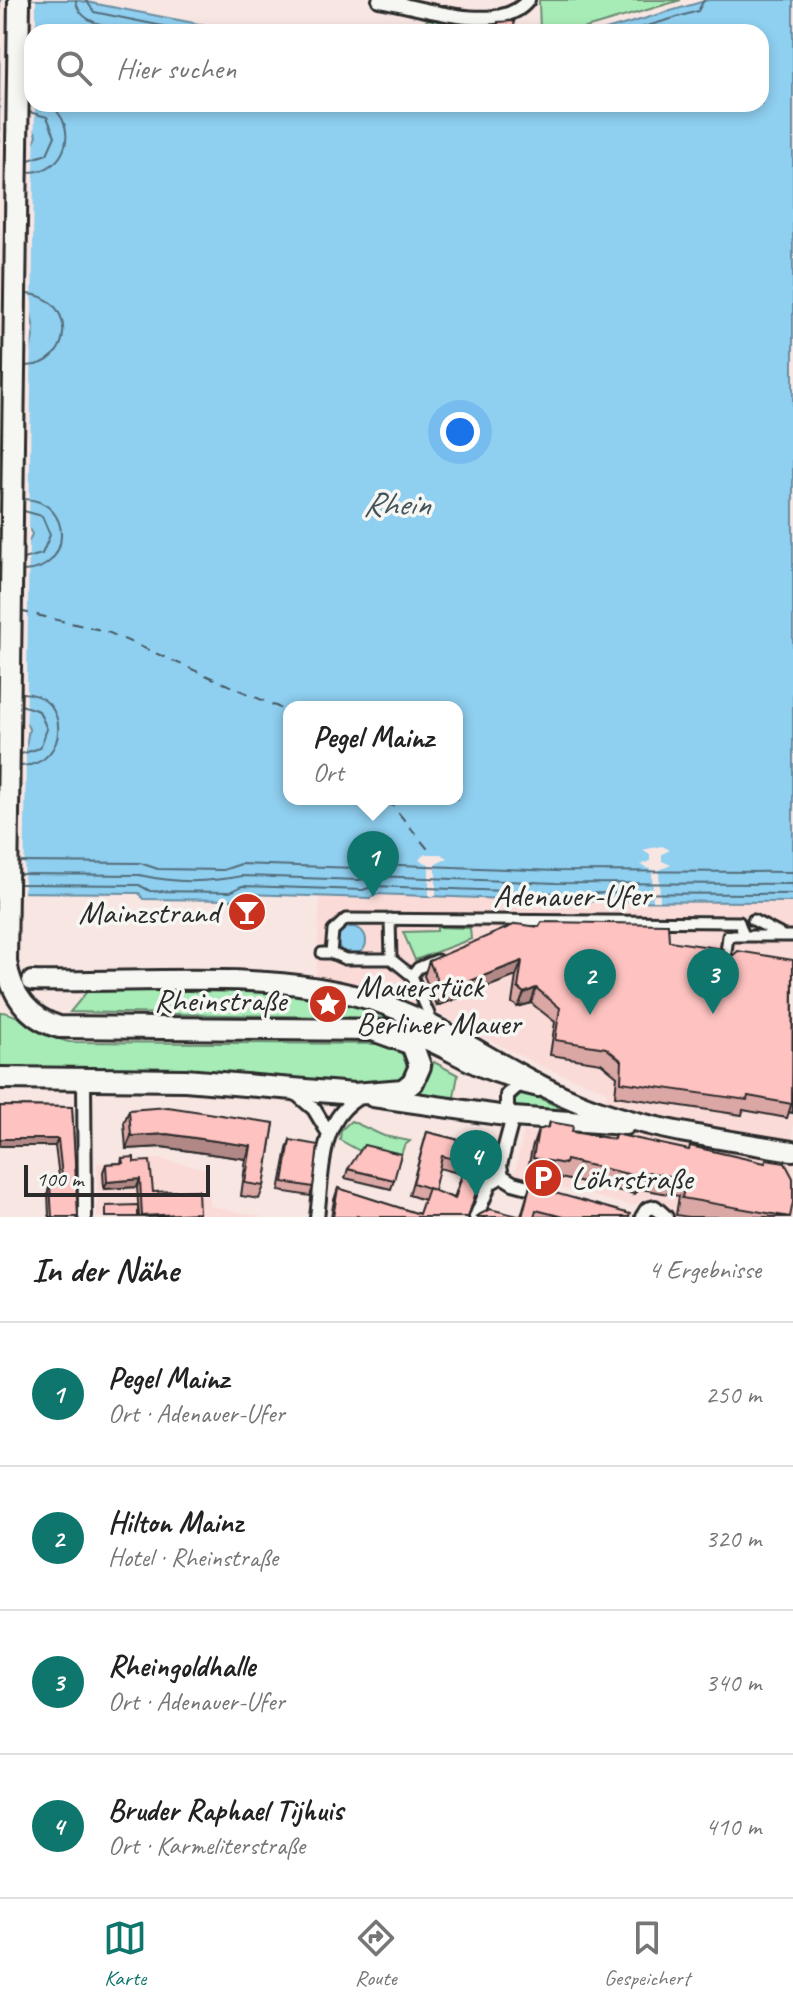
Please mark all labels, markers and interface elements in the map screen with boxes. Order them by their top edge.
search box [24,24,769,112]
icon: search [52,46,96,90]
text: Hier suchen [116,49,236,87]
your location [440,412,480,452]
water label: Rhein [363,482,432,525]
popup [283,701,463,805]
text: Pegel Mainz [313,718,433,756]
text: Ort [313,756,344,789]
pin: 1 [347,831,399,897]
street label: Adenauer-Ufer [493,875,654,916]
bar icon: Mainzstrand [226,891,268,933]
place label: Mainzstrand [78,892,223,933]
pin: 3 [687,948,739,1014]
pin: 2 [564,949,616,1015]
place label: Mauerstück Berliner Mauer [356,966,523,1044]
street label: Rheinstraße [154,980,289,1021]
place icon: Mauerstück Berliner Mauer [307,983,349,1025]
pin: 4 [450,1130,502,1196]
parking icon: Löhrstraße [522,1157,564,1199]
place label: Löhrstraße [571,1158,695,1199]
scale bar [24,1161,210,1197]
text: 100 m [36,1165,83,1193]
text: In der Nähe [32,1248,178,1291]
text: 4 Ergebnisse [648,1253,761,1286]
text: Pegel Mainz [108,1359,229,1397]
text: 1 [52,1378,64,1411]
text: 250 m [705,1378,761,1411]
text: Ort · Adenauer-Ufer [108,1397,285,1430]
text: Hilton Mainz [108,1503,242,1541]
text: 2 [52,1522,64,1555]
text: 320 m [705,1522,761,1555]
text: Hotel · Rheinstraße [108,1541,278,1574]
text: Rheingoldhalle [108,1647,255,1685]
text: 3 [52,1666,64,1699]
text: 340 m [705,1666,761,1699]
text: Ort · Adenauer-Ufer [108,1685,285,1718]
text: Bruder Raphael Tijhuis [108,1791,343,1829]
text: 4 [52,1810,64,1843]
text: 410 m [705,1810,761,1843]
text: Ort · Karmeliterstraße [108,1829,305,1862]
tab: Karte [103,1916,147,1992]
tab: Route [354,1916,398,1992]
tab: Gespeichert [604,1916,690,1992]

